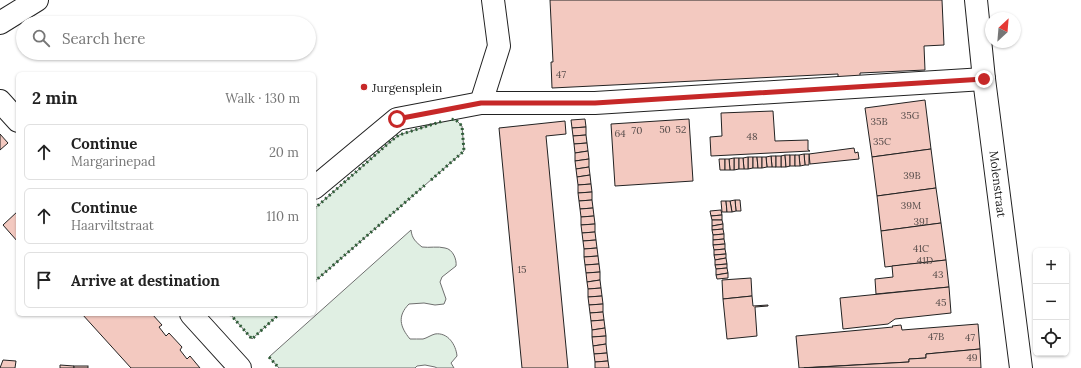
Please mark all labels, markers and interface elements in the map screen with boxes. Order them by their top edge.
north arrow [985,12,1021,48]
search box [16,16,316,60]
icon: search [30,27,52,49]
text: Search here [62,29,145,48]
house number: 47 [556,68,566,81]
route end [975,70,993,88]
place label: Jurgensplein [371,80,442,95]
marker: Jurgensplein [359,82,369,92]
text: 2 min [32,87,78,109]
text: Walk · 130 m [225,90,300,107]
house number: 35G [901,109,920,122]
route start [388,110,406,128]
house number: 35B [870,115,888,128]
house number: 50 [659,123,671,136]
house number: 52 [676,123,686,136]
house number: 70 [632,124,642,137]
house number: 64 [614,127,626,140]
house number: 48 [746,130,758,143]
text: Continue [71,134,137,153]
house number: 35C [873,135,891,148]
icon: ahead [33,141,55,163]
text: 20 m [269,144,299,161]
street label: Molenstraat [986,150,1010,219]
text: Margarinepad [71,153,156,170]
house number: 39B [903,169,921,182]
text: Continue [71,198,137,217]
house number: 39M [901,199,921,212]
icon: ahead [33,205,55,227]
text: 110 m [266,208,299,225]
house number: 39J [913,215,929,228]
text: Haarviltstraat [71,217,154,234]
house number: 41C [913,242,929,255]
map controls [1033,248,1069,356]
button: + [1033,248,1069,284]
house number: 41D [917,254,933,267]
house number: 15 [517,263,527,276]
house number: 43 [933,268,944,281]
icon: arrive [33,269,55,291]
text: Arrive at destination [71,271,220,290]
button: − [1033,284,1069,320]
house number: 45 [936,296,946,309]
button: locate [1033,320,1069,356]
house number: 47B [928,330,944,343]
house number: 47 [965,331,975,344]
house number: 49 [966,351,978,364]

